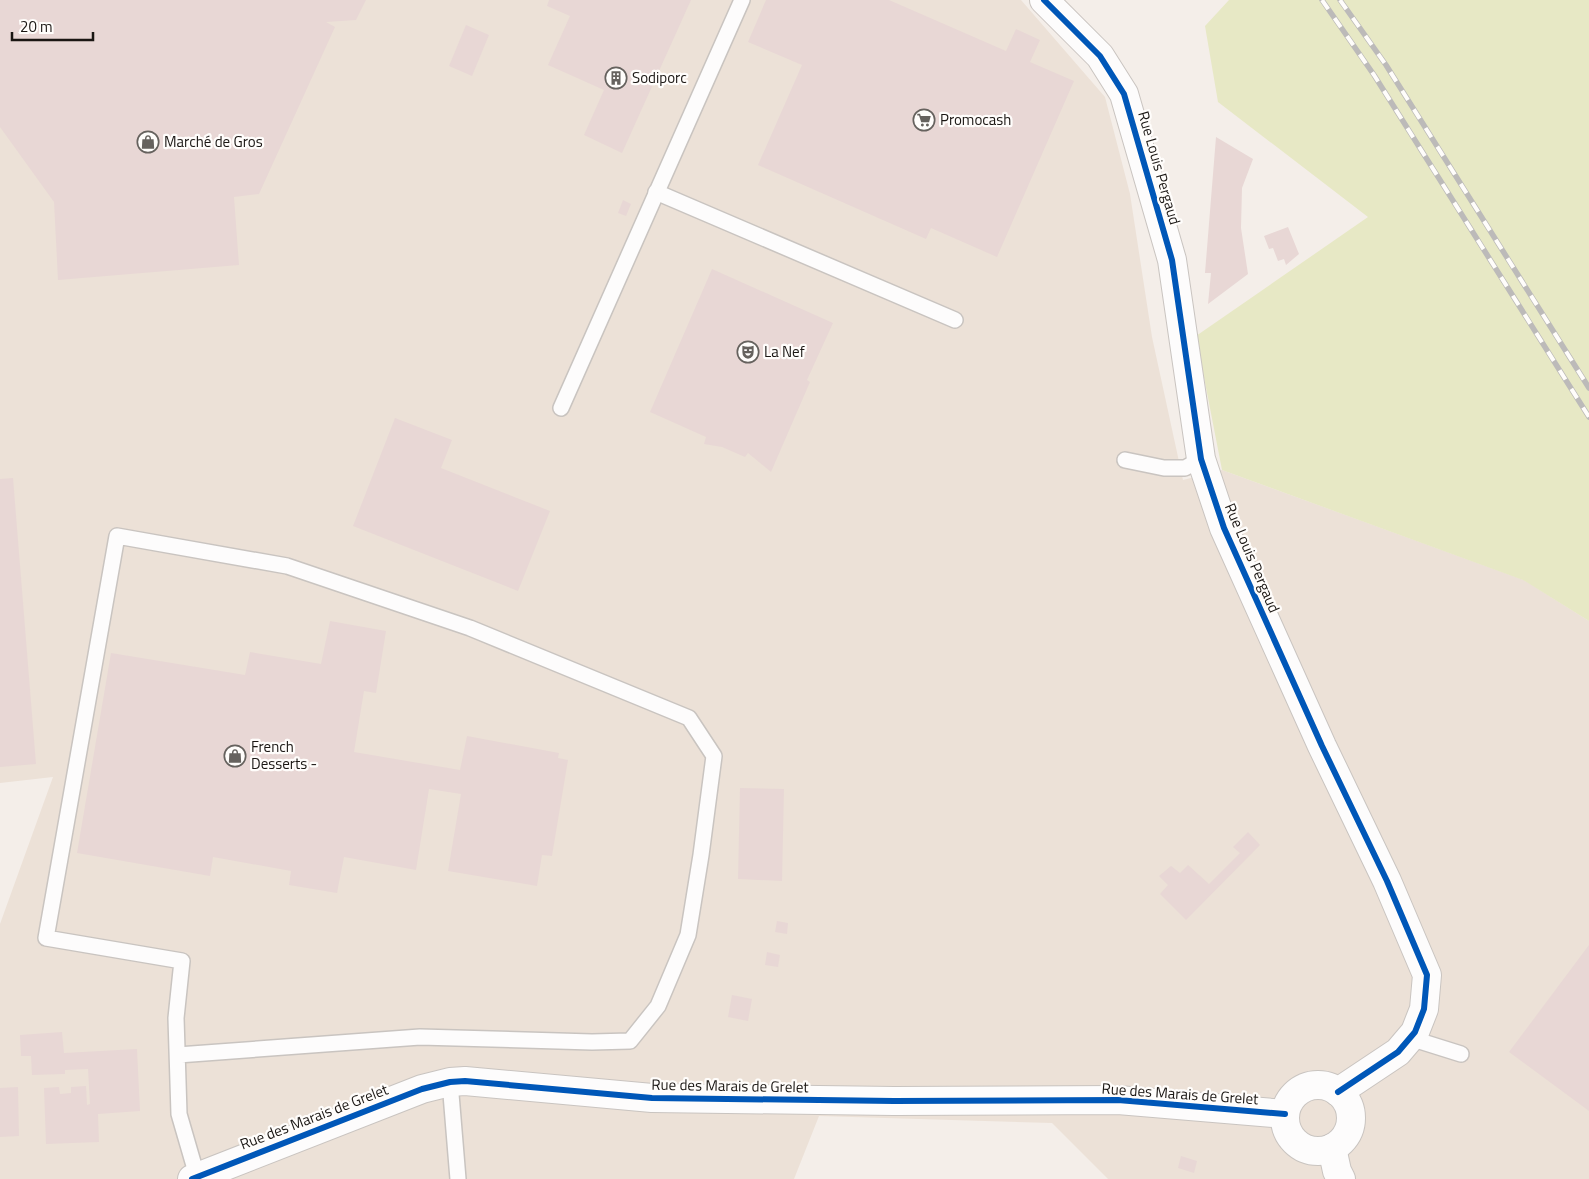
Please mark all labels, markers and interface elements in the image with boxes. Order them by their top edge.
scale bar [12,10,94,42]
text: 20 m [20,15,53,38]
building icon: Sodiporc [604,66,628,90]
place label: Sodiporc [632,66,687,89]
supermarket icon: Promocash [912,108,936,132]
place label: Promocash [940,108,1011,131]
street label: Rue Louis Pergaud [1132,108,1187,227]
shop icon: Marché de Gros [136,130,160,154]
place label: Marché de Gros [164,130,263,153]
theatre icon: La Nef [736,340,760,364]
place label: La Nef [764,340,805,363]
street label: Rue Louis Pergaud [1219,499,1286,616]
place label: French Desserts - [251,735,317,775]
shop icon: French Desserts - [223,744,247,768]
street label: Rue des Marais de Grelet [651,1073,809,1098]
street label: Rue des Marais de Grelet [236,1077,392,1155]
street label: Rue des Marais de Grelet [1101,1077,1260,1111]

